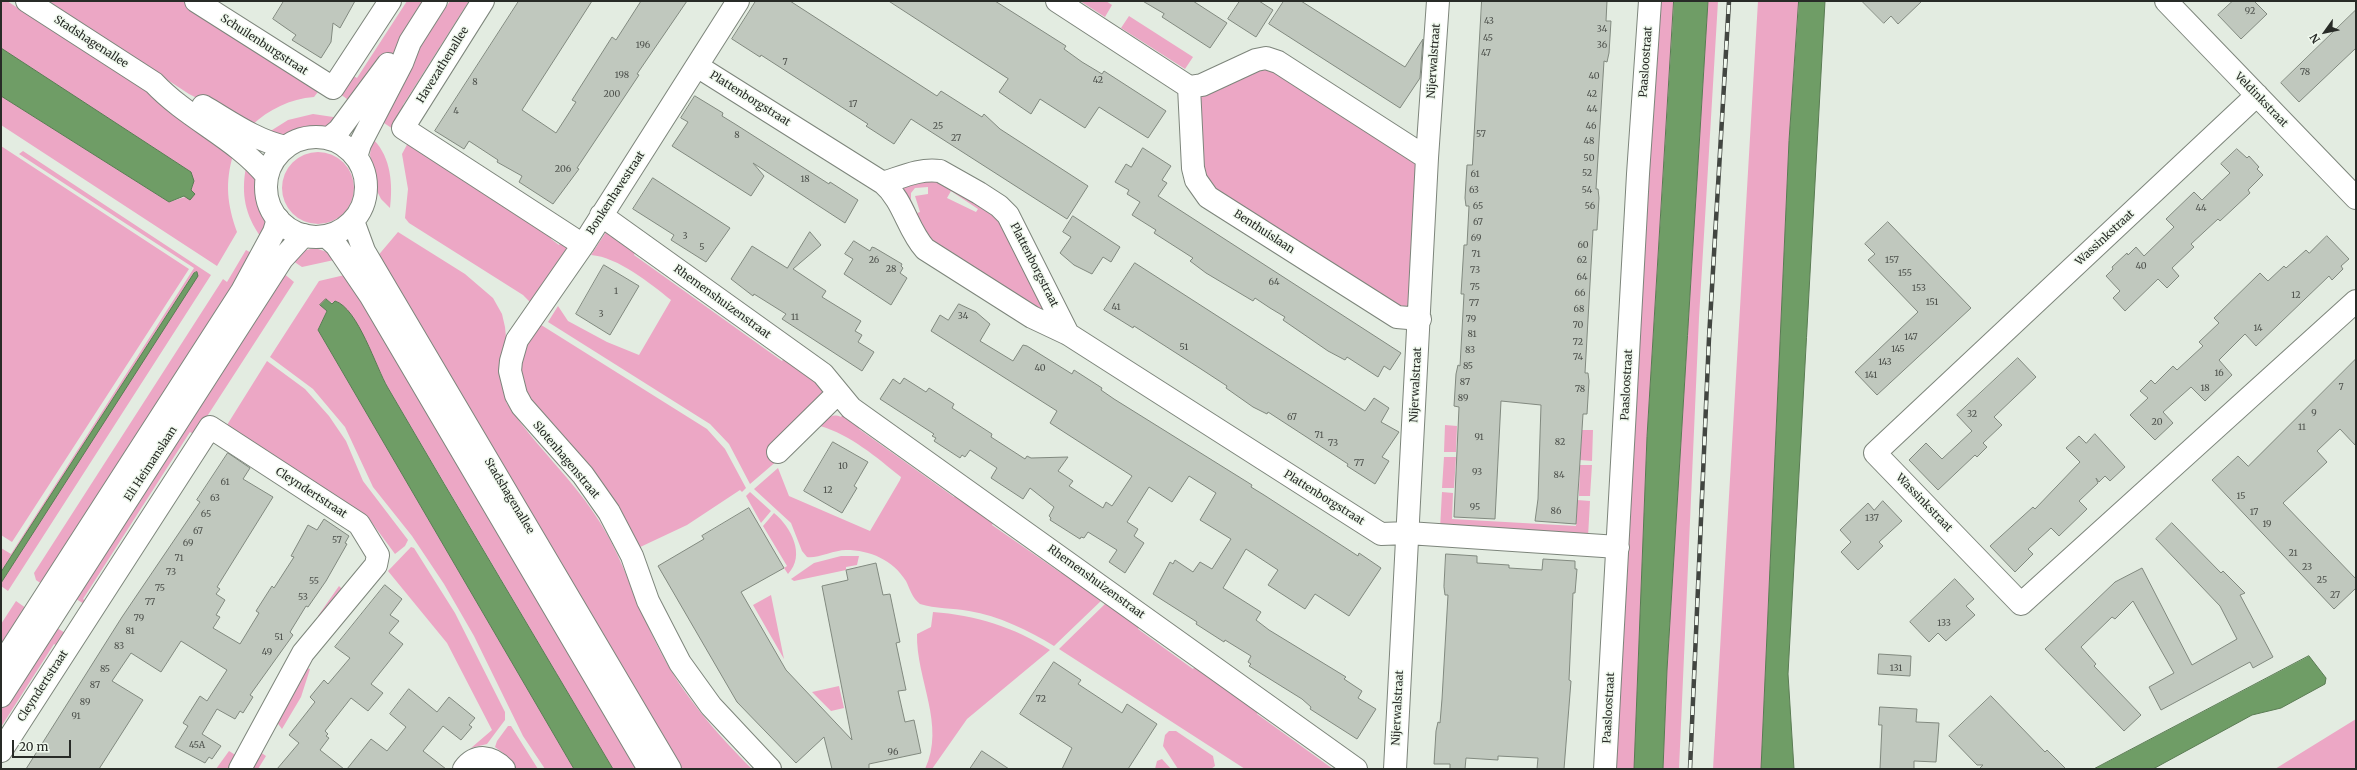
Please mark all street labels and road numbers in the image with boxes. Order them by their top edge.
street label: Schuilenburgstraat [218,12,310,78]
street label: Stadshagenallee [51,13,131,71]
street label: Nijerwalstraat [1425,23,1443,99]
street label: Havezathenallee [414,24,472,106]
street label: Paasloostraat [1637,26,1655,98]
street label: Plattenborgstraat [707,69,793,129]
street label: Veldinkstraat [2232,70,2290,130]
street label: Bonkenhavestraat [584,149,648,237]
street label: Benthuislaan [1231,207,1297,257]
street label: Wassinkstraat [2073,207,2137,269]
street label: Plattenborgstraat [1007,221,1061,309]
street label: Rhemenshuizenstraat [671,262,773,342]
street label: Nijerwalstraat [1407,347,1425,423]
street label: Paasloostraat [1619,349,1635,421]
street label: Slotenhagenstraat [530,419,602,501]
street label: Eli Heimanslaan [122,424,180,504]
street label: Stadshagenallee [481,456,537,536]
street label: Cleyndertstraat [273,465,349,521]
street label: Plattenborgstraat [1281,468,1367,528]
street label: Wassinkstraat [1893,471,1955,535]
street label: Rhemenshuizenstraat [1045,542,1147,622]
street label: Cleyndertstraat [15,648,71,724]
street label: Nijerwalstraat [1389,670,1407,746]
street label: Paasloostraat [1601,672,1617,744]

